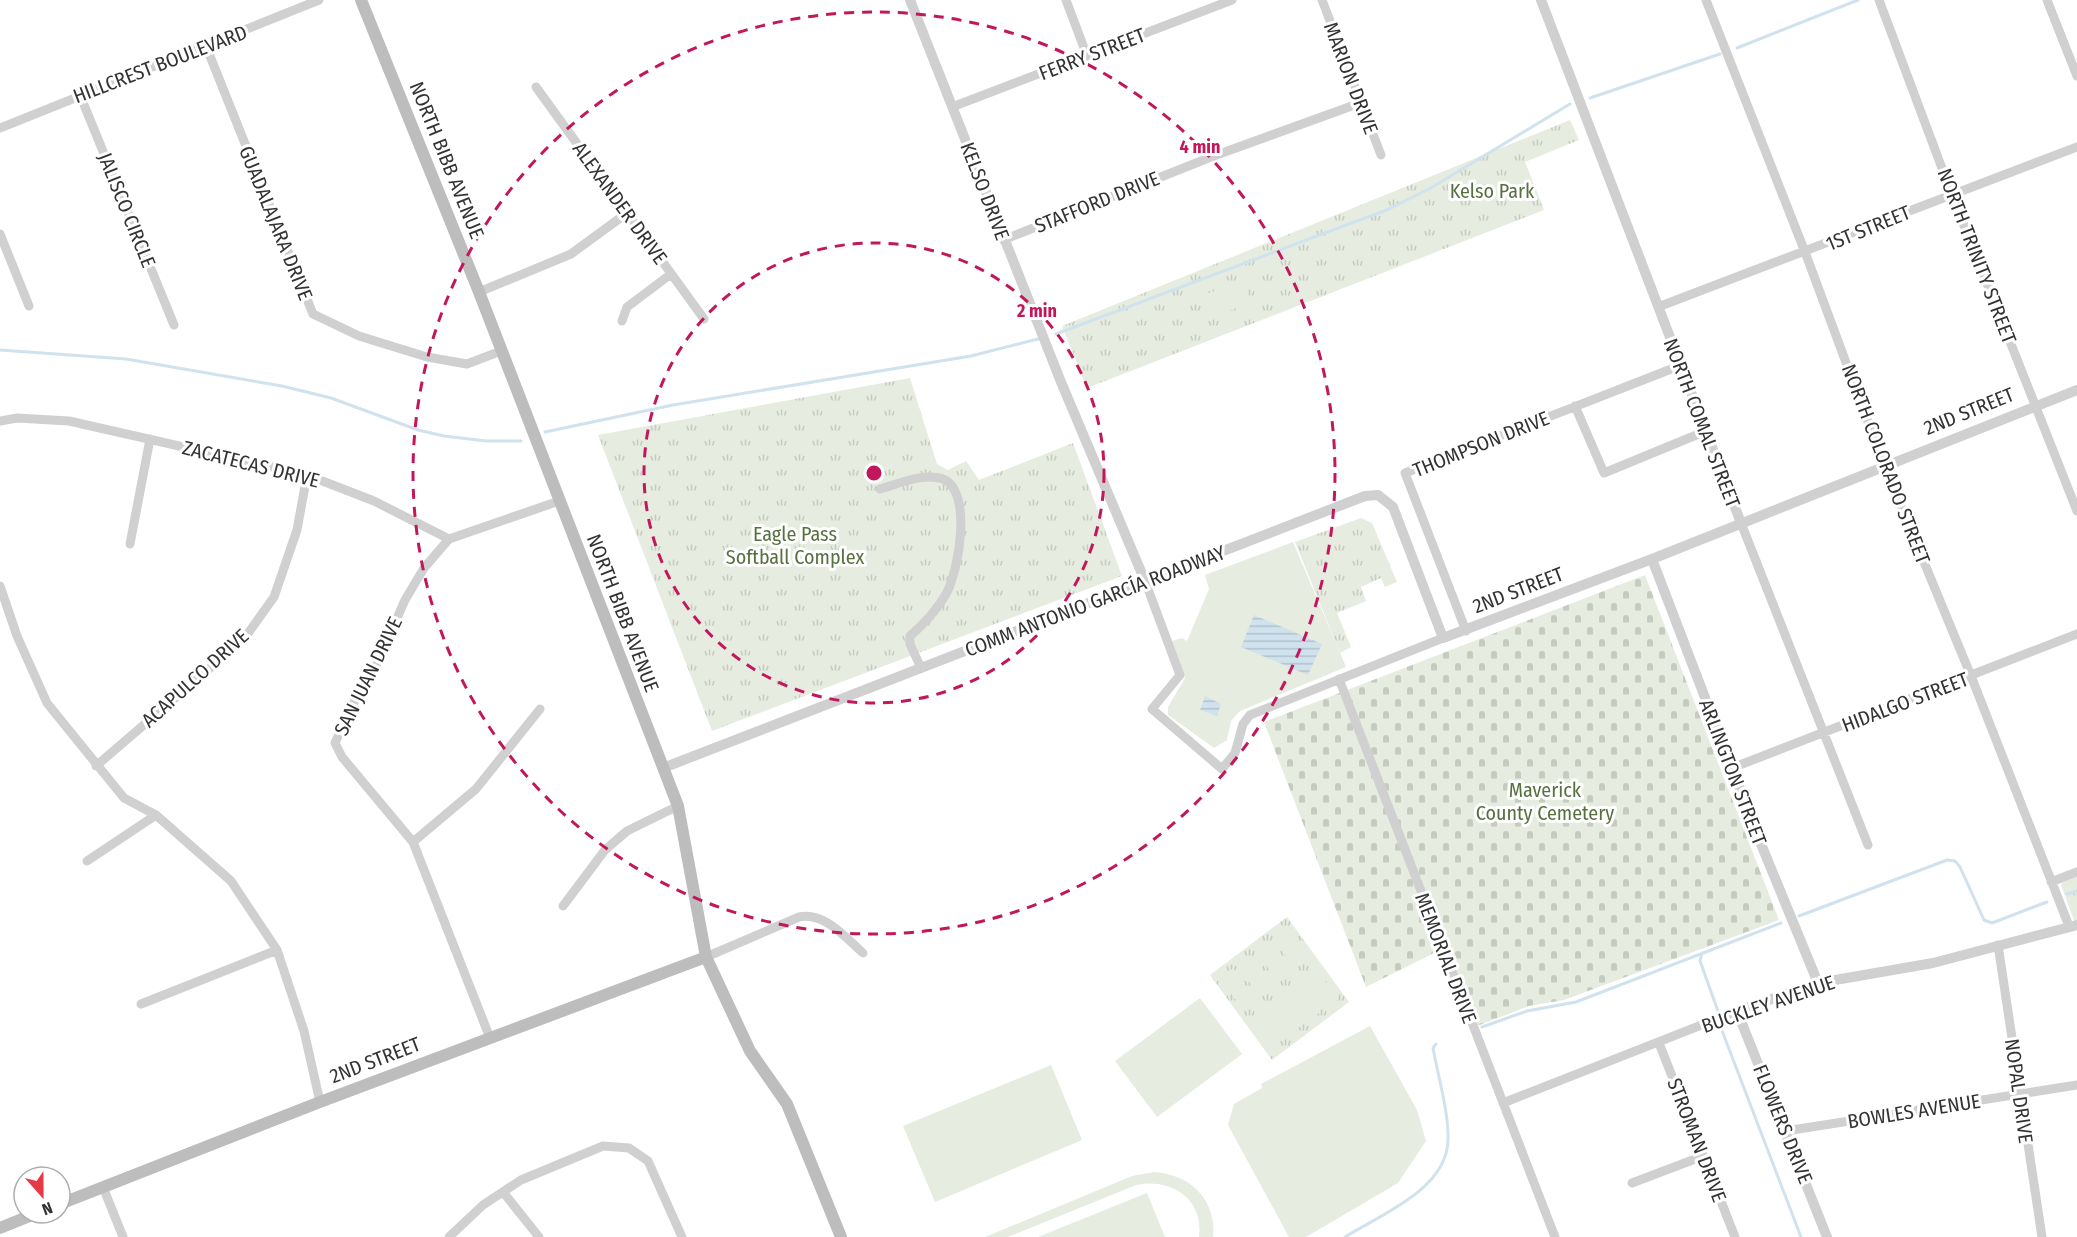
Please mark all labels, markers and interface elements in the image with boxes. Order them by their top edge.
street label: MARION DRIVE [1319,19,1383,137]
street label: HILLCREST BOULEVARD [70,20,250,108]
street label: FERRY STREET [1036,23,1149,85]
street label: NORTH BIBB AVENUE [405,78,489,242]
text: 4 min [1180,136,1220,158]
street label: ALEXANDER DRIVE [568,137,672,269]
street label: KELSO DRIVE [955,139,1015,243]
street label: GUADALAJARA DRIVE [234,142,318,304]
street label: JALISCO CIRCLE [93,149,161,271]
street label: NORTH TRINITY STREET [1933,165,2022,348]
street label: STAFFORD DRIVE [1031,166,1163,238]
park label: Kelso Park [1450,179,1535,203]
street label: 1ST STREET [1822,200,1914,256]
text: 2 min [1016,300,1057,322]
street label: NORTH COMAL STREET [1659,335,1746,512]
street label: NORTH COLORADO STREET [1837,361,1935,568]
street label: 2ND STREET [1920,382,2018,440]
street label: THOMPSON DRIVE [1409,406,1553,482]
street label: ZACATECAS DRIVE [180,435,322,493]
centre of rings [864,463,884,483]
park label: Eagle Pass Softball Complex [726,522,864,569]
street label: NORTH BIBB AVENUE [582,531,664,695]
street label: COMM ANTONIO GARCÍA ROADWAY [962,540,1229,662]
street label: 2ND STREET [1469,562,1567,618]
street label: SAN JUAN DRIVE [329,613,407,739]
street label: ACAPULCO DRIVE [137,624,253,732]
street label: HIDALGO STREET [1838,667,1972,737]
street label: ARLINGTON STREET [1694,696,1772,849]
park label: Maverick County Cemetery [1476,778,1614,825]
street label: MEMORIAL DRIVE [1410,889,1482,1027]
street label: BUCKLEY AVENUE [1698,970,1838,1038]
street label: 2ND STREET [326,1032,424,1088]
street label: NOPAL DRIVE [2000,1037,2038,1145]
street label: FLOWERS DRIVE [1748,1061,1818,1187]
street label: STROMAN DRIVE [1662,1075,1732,1205]
street label: BOWLES AVENUE [1846,1089,1982,1133]
north arrow [12,1165,72,1225]
text: N [39,1198,55,1219]

